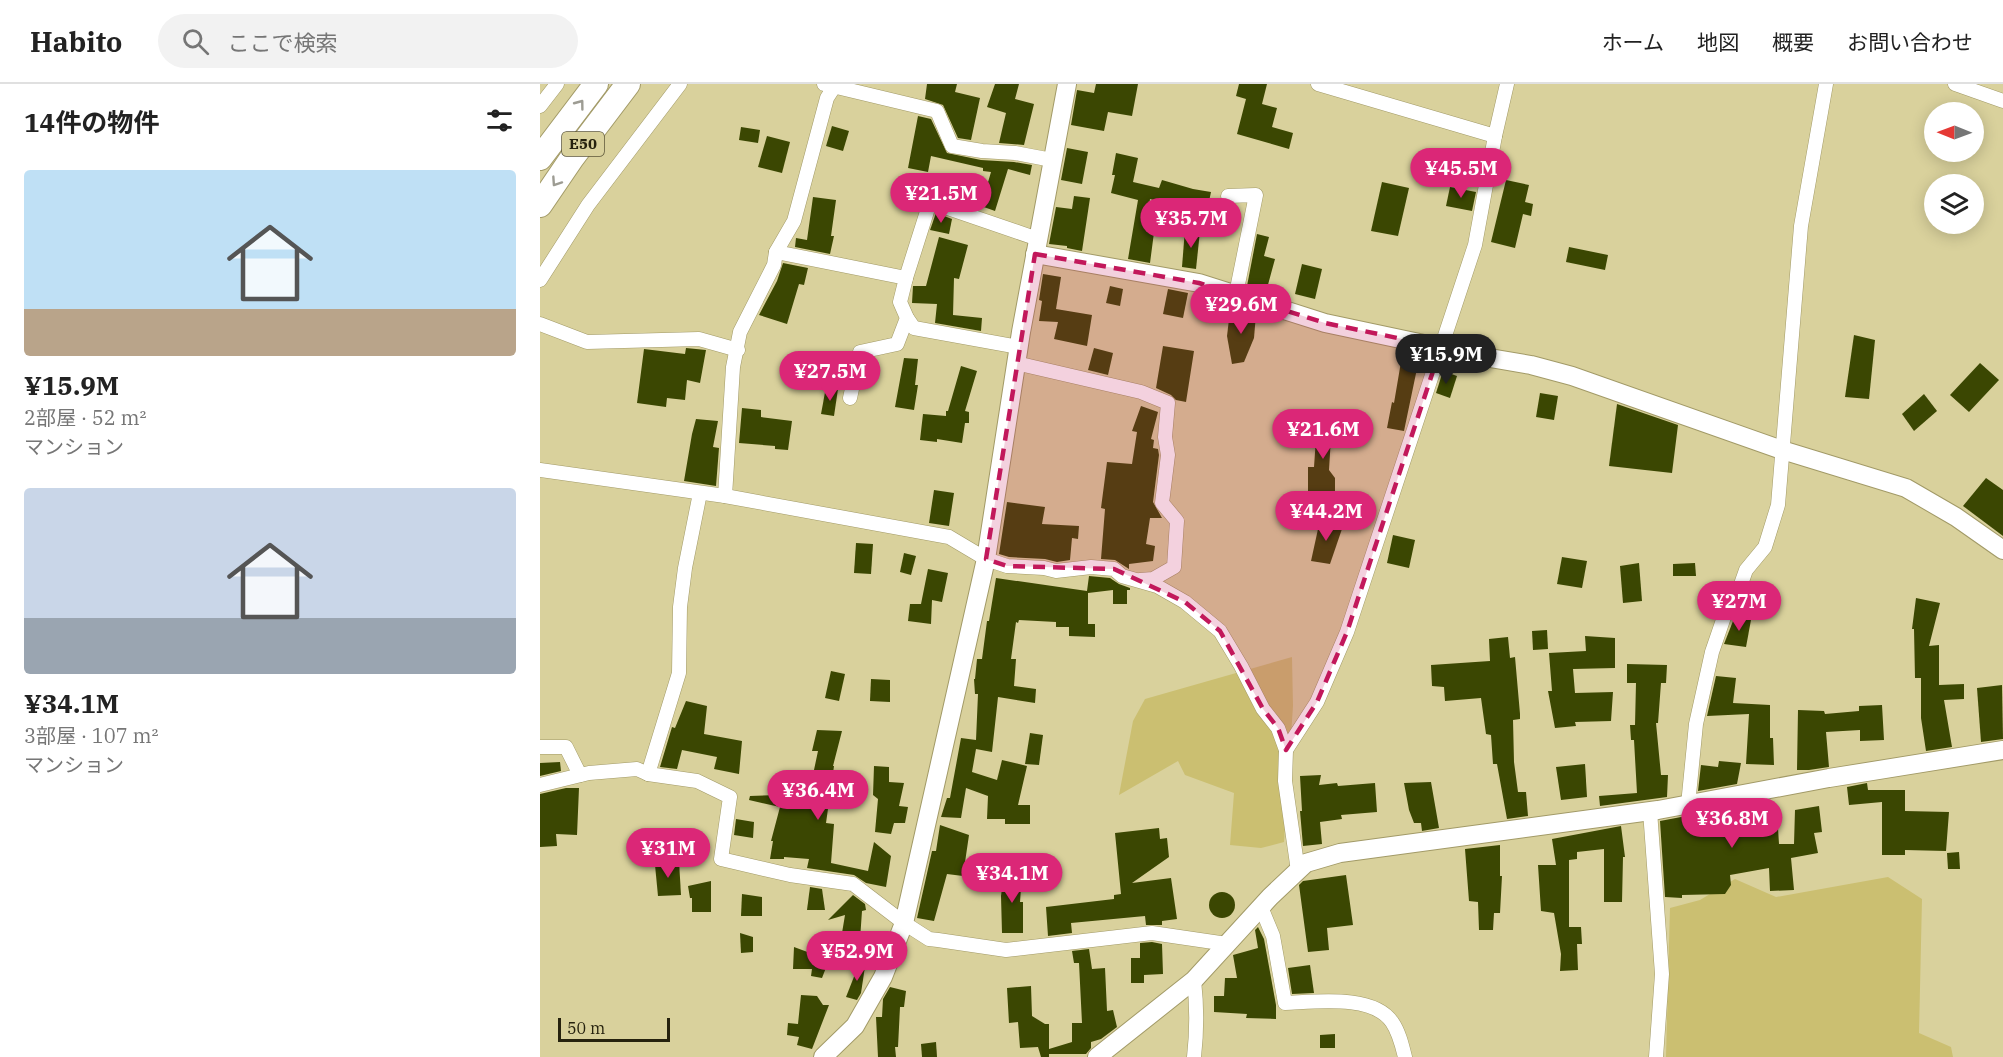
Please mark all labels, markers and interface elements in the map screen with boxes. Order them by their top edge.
search box [158,14,578,68]
text: Habito [30,23,122,60]
icon: search [179,25,212,58]
text: ここで検索 [227,28,337,57]
text: ホーム [1602,28,1664,56]
text: 地図 [1697,28,1739,56]
text: 概要 [1772,28,1814,56]
text: お問い合わせ [1847,28,1973,56]
one-way arrow [573,100,584,111]
north arrow [1924,102,1984,162]
map controls [1924,102,1984,234]
icon: filters [483,104,516,137]
text: 14件の物件 [24,105,159,139]
road number: E50 [562,132,604,156]
pin: ¥45.5M [1412,148,1510,199]
text: ¥45.5M [1424,154,1498,181]
pin: ¥21.5M [892,173,990,224]
button: layers [1924,174,1984,234]
one-way arrow [552,175,563,186]
text: ¥21.5M [904,179,978,206]
pin: ¥35.7M [1142,198,1240,249]
text: ¥35.7M [1154,204,1228,231]
icon: home [216,209,324,317]
pin: ¥29.6M [1192,284,1290,335]
text: ¥29.6M [1204,290,1278,317]
pin: ¥15.9M [1397,334,1495,385]
text: ¥15.9M [1409,340,1483,367]
pin: ¥27.5M [781,351,879,402]
text: ¥27.5M [793,357,867,384]
text: ¥15.9M [24,368,119,402]
text: 2部屋 · 52 m² [24,404,146,431]
pin: ¥21.6M [1274,409,1372,460]
text: ¥21.6M [1286,415,1360,442]
text: マンション [24,433,124,460]
pin: ¥44.2M [1277,491,1375,542]
text: ¥44.2M [1289,497,1363,524]
icon: home [216,527,324,635]
pin: ¥27M [1703,581,1775,632]
text: ¥27M [1711,587,1767,614]
text: ¥34.1M [24,686,119,720]
text: 3部屋 · 107 m² [24,722,158,749]
text: マンション [24,751,124,778]
pin: ¥36.4M [769,770,867,821]
text: ¥36.4M [781,776,855,803]
pin: ¥36.8M [1683,798,1781,849]
text: ¥36.8M [1695,804,1769,831]
pin: ¥31M [632,828,704,879]
text: ¥31M [640,834,696,861]
pin: ¥34.1M [963,853,1061,904]
text: ¥34.1M [975,859,1049,886]
pin: ¥52.9M [808,931,906,982]
text: ¥52.9M [820,937,894,964]
scale bar [558,1015,670,1042]
text: 50 m [567,1018,605,1038]

